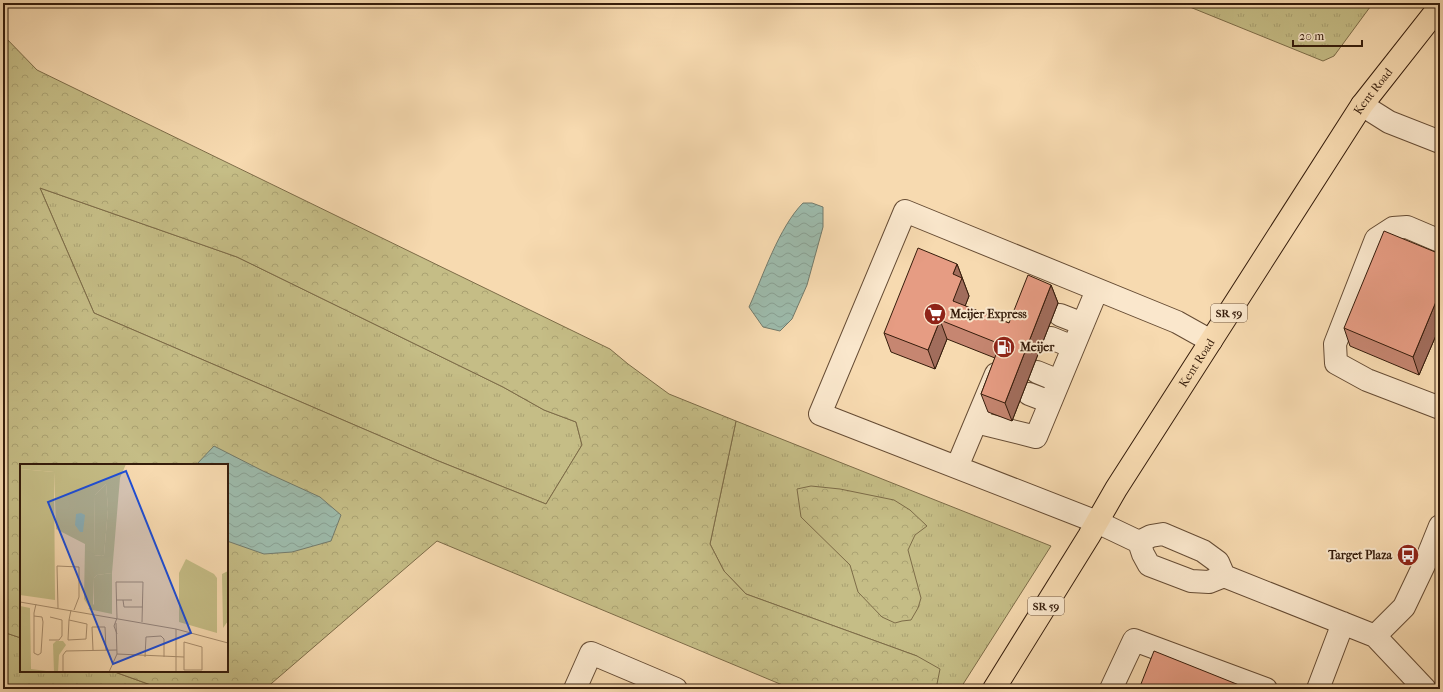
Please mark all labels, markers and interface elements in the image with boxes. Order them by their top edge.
scale bar [1293,22,1362,48]
text: 20 m [1299,29,1324,43]
street label: Kent Road [1351,65,1396,117]
supermarket icon: Meijer Express [922,301,948,327]
road number: SR 59 [1211,304,1247,322]
place label: Meijer Express [949,307,1027,322]
fuel station icon: Meijer [991,334,1017,360]
street label: Kent Road [1176,336,1218,390]
place label: Meijer [1019,340,1055,354]
inset map [20,464,228,672]
bus stop icon: Target Plaza [1395,542,1421,568]
place label: Target Plaza [1327,548,1392,563]
road number: SR 59 [1028,597,1064,615]

